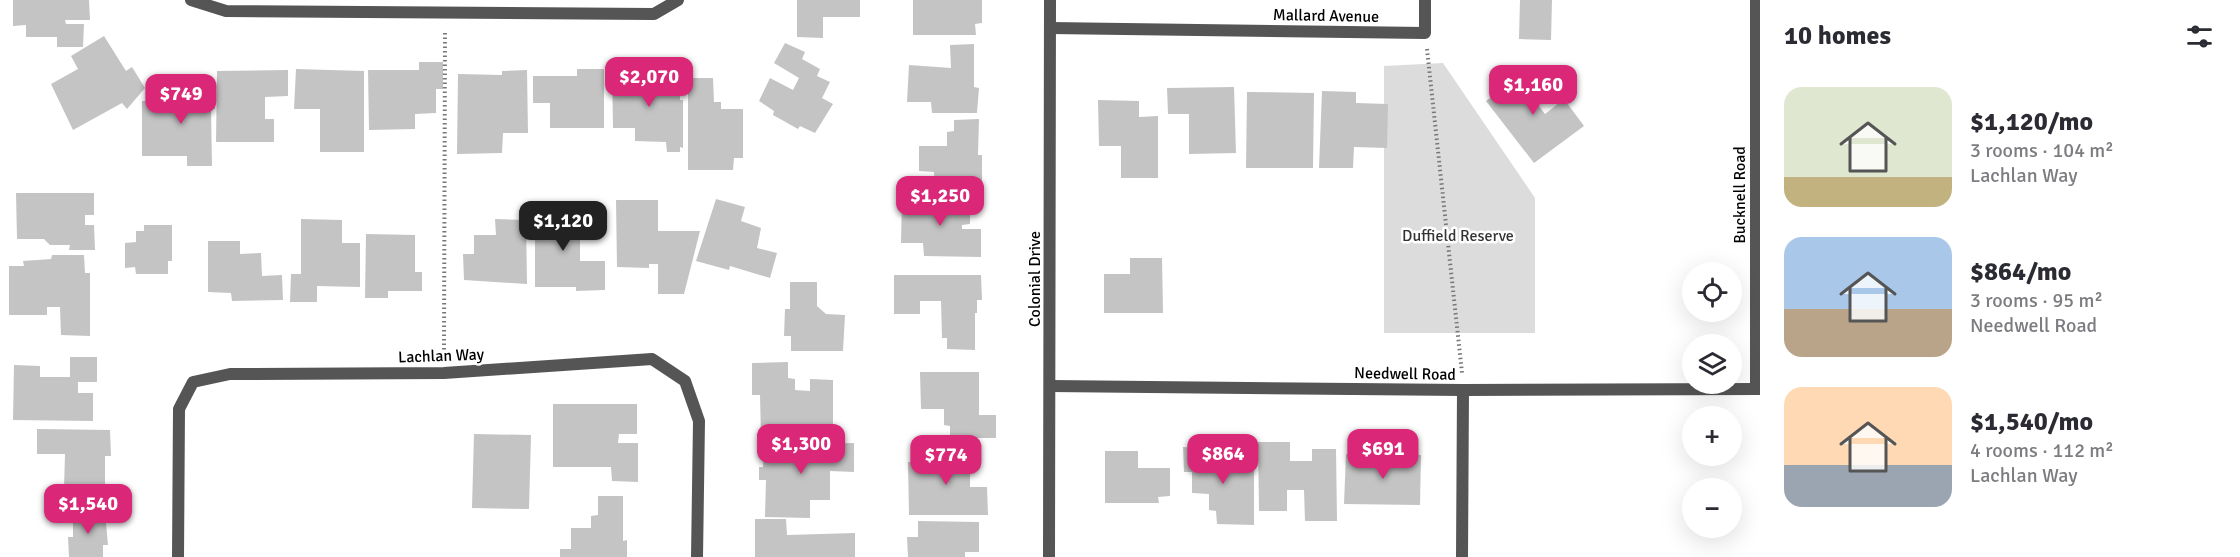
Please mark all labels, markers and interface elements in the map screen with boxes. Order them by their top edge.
street label: Mallard Avenue [1273,5,1379,27]
text: 10 homes [1784,20,1891,52]
icon: filters [2183,20,2216,53]
pin: $2,070 [600,57,698,108]
text: $2,070 [619,64,679,89]
pin: $1,160 [1484,65,1582,116]
text: $1,160 [1503,72,1563,97]
pin: $749 [145,74,217,125]
text: $749 [159,81,203,106]
text: $1,120/mo [1970,106,2093,138]
icon: home [1832,111,1904,183]
text: 3 rooms · 104 m² [1970,138,2114,163]
street label: Bucknell Road [1730,146,1750,244]
text: Lachlan Way [1970,163,2077,188]
pin: $1,250 [891,176,989,227]
text: $1,250 [910,183,970,208]
pin: $1,120 [514,201,612,252]
text: $1,120 [533,208,593,233]
park label: Duffield Reserve [1402,226,1514,246]
street label: Colonial Drive [1025,231,1045,327]
text: $864/mo [1970,256,2071,288]
icon: home [1832,261,1904,333]
map controls [1682,262,1742,538]
button: locate [1682,262,1742,322]
text: 3 rooms · 95 m² [1970,288,2103,313]
text: Needwell Road [1970,313,2097,338]
button: layers [1682,334,1742,394]
street label: Lachlan Way [398,344,485,367]
street label: Needwell Road [1354,363,1456,385]
button: + [1682,406,1742,466]
text: $1,540/mo [1970,406,2093,438]
icon: home [1832,411,1904,483]
pin: $1,300 [752,424,850,475]
pin: $691 [1347,429,1419,480]
text: $1,300 [771,431,831,456]
pin: $864 [1187,434,1259,485]
pin: $774 [910,435,982,486]
text: $691 [1361,436,1405,461]
text: 4 rooms · 112 m² [1970,438,2114,463]
text: $864 [1201,441,1245,466]
text: $774 [924,442,968,467]
text: Lachlan Way [1970,463,2077,488]
button: − [1682,478,1742,538]
pin: $1,540 [39,484,137,535]
text: $1,540 [58,491,118,516]

